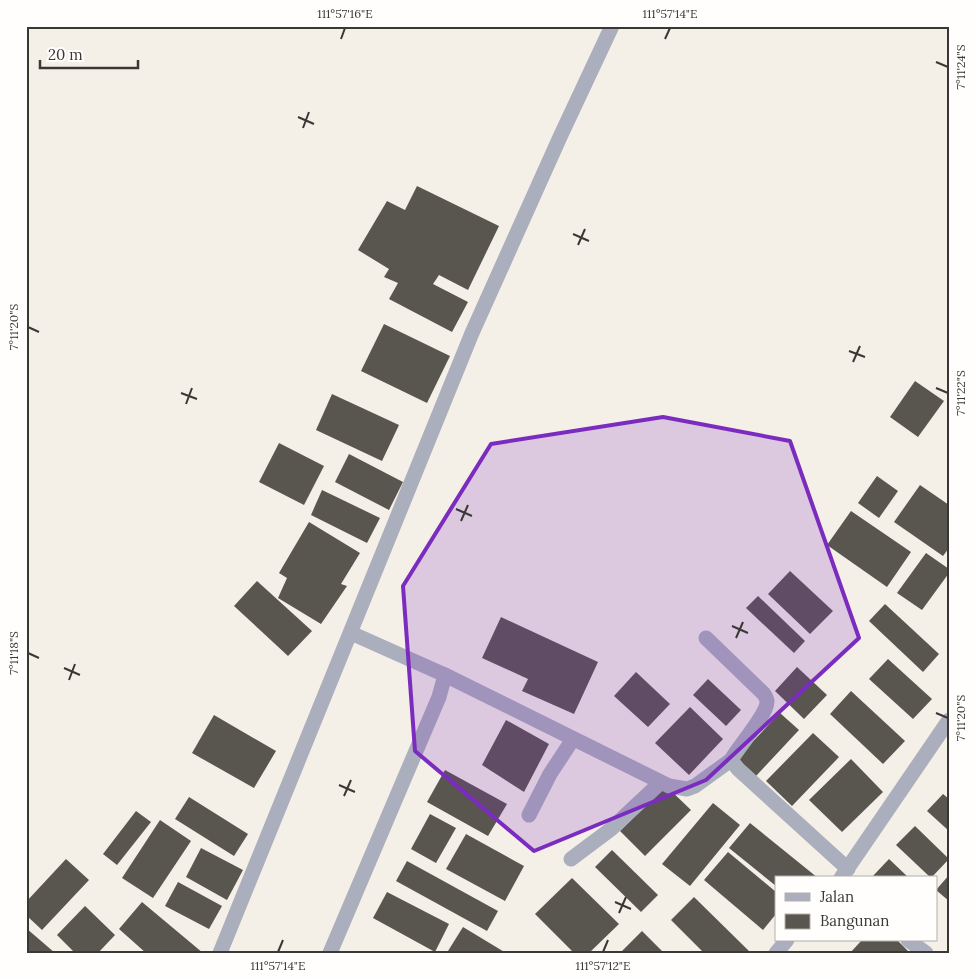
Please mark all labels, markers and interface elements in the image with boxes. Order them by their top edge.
text: 111°57'16"E [317,6,373,21]
text: 111°57'14"E [643,6,697,21]
scale bar [40,38,138,70]
text: 7°11'24"S [953,44,968,90]
text: 20 m [48,45,83,64]
text: 7°11'20"S [6,304,21,350]
text: 7°11'22"S [953,370,968,416]
text: 7°11'18"S [6,631,21,675]
text: 7°11'20"S [953,695,968,741]
legend [775,876,938,942]
text: Jalan [819,887,854,906]
text: Bangunan [820,911,889,930]
text: 111°57'14"E [251,958,305,973]
text: 111°57'12"E [576,958,630,973]

